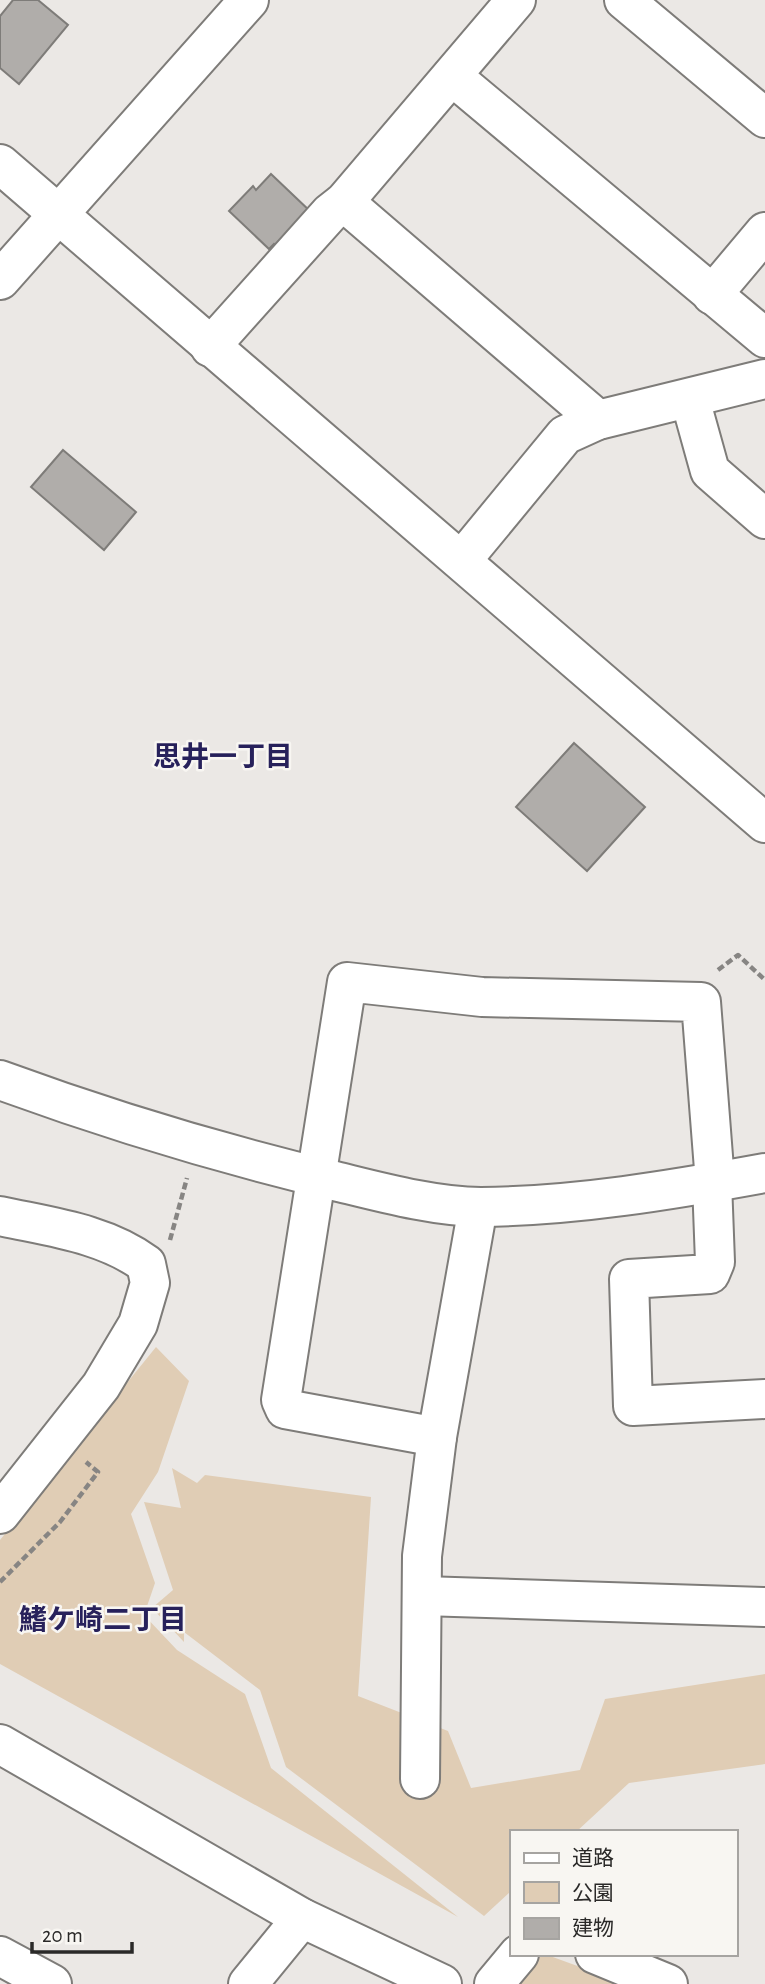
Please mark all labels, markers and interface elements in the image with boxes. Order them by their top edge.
district label: 思井一丁目 [153,742,293,772]
district label: 鰭ケ崎二丁目 [19,1605,187,1635]
legend [510,1830,737,1956]
text: 道路 [572,1847,614,1869]
text: 公園 [572,1883,614,1904]
scale bar [32,1910,131,1954]
text: 建物 [572,1917,614,1939]
text: 20 m [42,1925,83,1946]

